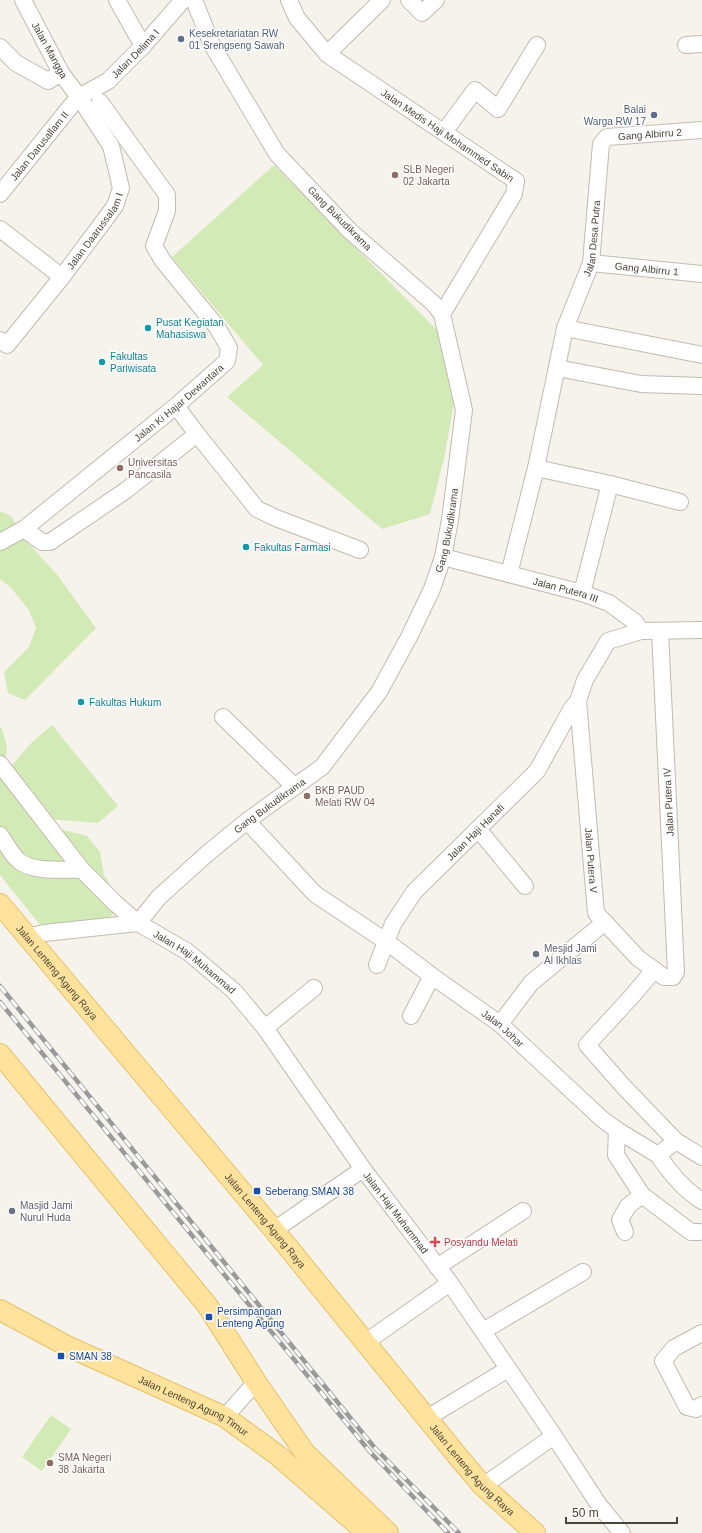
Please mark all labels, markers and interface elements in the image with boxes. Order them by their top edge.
street label: Jalan Mangga [30,20,70,81]
street label: Jalan Delima I [109,27,161,80]
place label: Kesekretariatan RW 01 Srengseng Sawah [189,28,285,51]
marker: Kesekretariatan RW 01 Srengseng Sawah [176,34,186,44]
street label: Jalan Medis Haji Mohammed Sabin [379,87,516,184]
place label: Balai Warga RW 17 [584,104,646,127]
street label: Jalan Darusallam II [8,109,71,183]
marker: Balai Warga RW 17 [649,110,659,120]
street label: Gang Albirru 2 [618,126,683,142]
place label: SLB Negeri 02 Jakarta [403,164,454,187]
marker: SLB Negeri 02 Jakarta [390,170,400,180]
street label: Gang Bukudikrama [305,184,374,253]
street label: Jalan Daarussalam I [65,191,125,272]
street label: Jalan Desa Putra [581,199,602,278]
street label: Gang Albirru 1 [614,260,679,278]
place label: Pusat Kegiatan Mahasiswa [156,317,224,340]
marker: Pusat Kegiatan Mahasiswa [143,323,153,333]
place label: Fakultas Pariwisata [110,351,157,374]
marker: Fakultas Pariwisata [97,357,107,367]
street label: Jalan Ki Hajar Dewantara [132,362,226,444]
place label: Universitas Pancasila [128,457,177,480]
marker: Universitas Pancasila [115,463,125,473]
street label: Gang Bukudikrama [433,487,460,574]
marker: Fakultas Farmasi [241,542,251,552]
place label: Fakultas Farmasi [254,542,331,553]
street label: Jalan Putera III [532,576,600,605]
marker: Fakultas Hukum [76,697,86,707]
place label: Fakultas Hukum [89,697,161,708]
street label: Jalan Putera IV [661,767,676,836]
street label: Gang Bukudikrama [232,776,308,836]
place label: BKB PAUD Melati RW 04 [315,785,375,808]
marker: BKB PAUD Melati RW 04 [302,791,312,801]
street label: Jalan Haji Hanafi [445,802,506,863]
street label: Jalan Putera V [583,827,599,894]
street label: Jalan Lenteng Agung Raya [14,923,100,1022]
street label: Jalan Haji Muhammad [151,928,238,996]
place label: Mesjid Jami Al Ikhlas [544,943,597,966]
marker: Mesjid Jami Al Ikhlas [531,949,541,959]
street label: Jalan Johar [480,1008,527,1050]
street label: Jalan Haji Muhammad [361,1170,430,1256]
street label: Jalan Lenteng Agung Raya [222,1171,308,1271]
marker: Seberang SMAN 38 [252,1186,262,1196]
place label: Seberang SMAN 38 [265,1186,354,1197]
place label: Masjid Jami Nurul Huda [20,1200,73,1223]
marker: Masjid Jami Nurul Huda [7,1206,17,1216]
marker: Posyandu Melati [429,1236,441,1248]
place label: Posyandu Melati [444,1237,518,1248]
place label: Persimpangan Lenteng Agung [217,1306,284,1329]
marker: Persimpangan Lenteng Agung [204,1312,214,1322]
marker: SMAN 38 [56,1351,66,1361]
place label: SMAN 38 [69,1351,112,1362]
street label: Jalan Lenteng Agung Timur [137,1374,251,1438]
street label: Jalan Lenteng Agung Raya [428,1422,517,1518]
place label: SMA Negeri 38 Jakarta [58,1452,111,1475]
marker: SMA Negeri 38 Jakarta [45,1458,55,1468]
scale bar [566,1499,677,1525]
text: 50 m [572,1506,599,1520]

